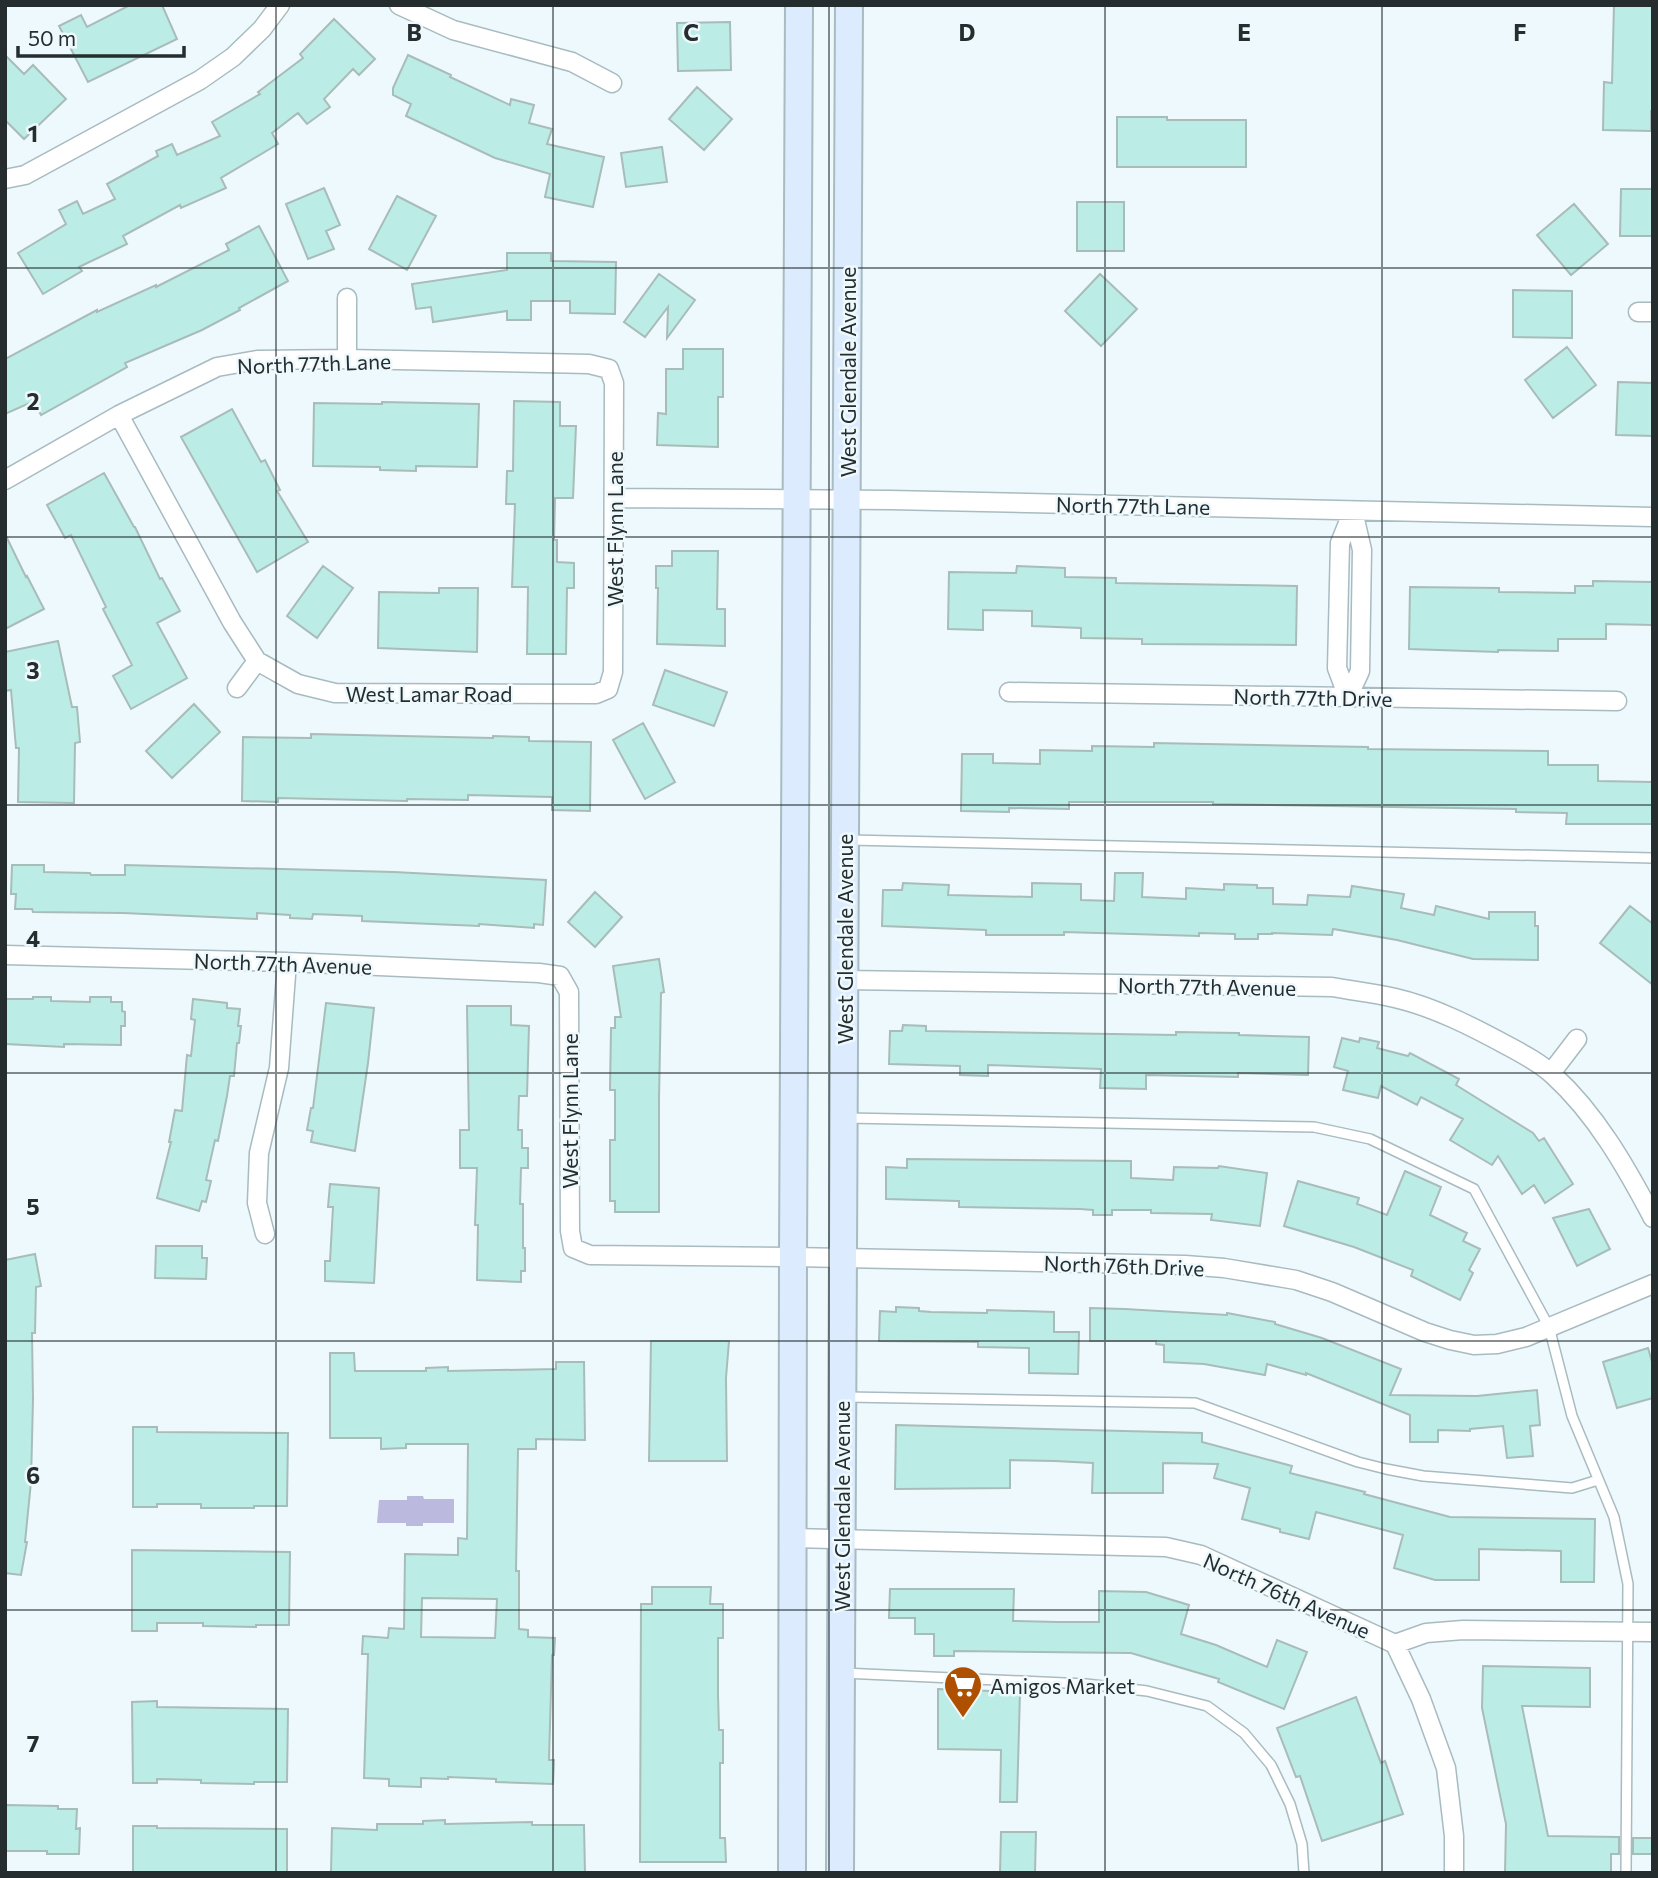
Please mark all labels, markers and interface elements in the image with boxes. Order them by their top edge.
scale bar [18,14,184,58]
text: B [406,18,422,46]
text: C [683,18,699,46]
text: D [959,18,976,46]
text: E [1237,18,1251,46]
text: F [1513,18,1527,46]
text: 50 m [28,25,76,50]
text: 1 [28,119,38,147]
street label: West Glendale Avenue [835,267,860,477]
street label: North 77th Lane [236,348,392,378]
text: 2 [26,387,40,415]
street label: West Flynn Lane [602,451,627,607]
street label: North 77th Lane [1056,491,1210,519]
text: 3 [26,656,40,684]
street label: West Lamar Road [346,681,512,706]
street label: North 77th Drive [1233,683,1393,711]
street label: West Glendale Avenue [832,834,857,1044]
text: 4 [26,924,40,952]
street label: North 77th Avenue [193,947,373,979]
street label: North 77th Avenue [1118,972,1296,1000]
street label: West Flynn Lane [557,1033,582,1189]
text: 5 [26,1192,40,1220]
street label: North 76th Drive [1043,1250,1205,1280]
street label: West Glendale Avenue [829,1401,854,1611]
text: 6 [26,1461,40,1489]
street label: North 76th Avenue [1200,1547,1374,1643]
supermarket icon: Amigos Market [942,1664,984,1719]
place label: Amigos Market [990,1673,1135,1698]
text: 7 [27,1729,39,1757]

